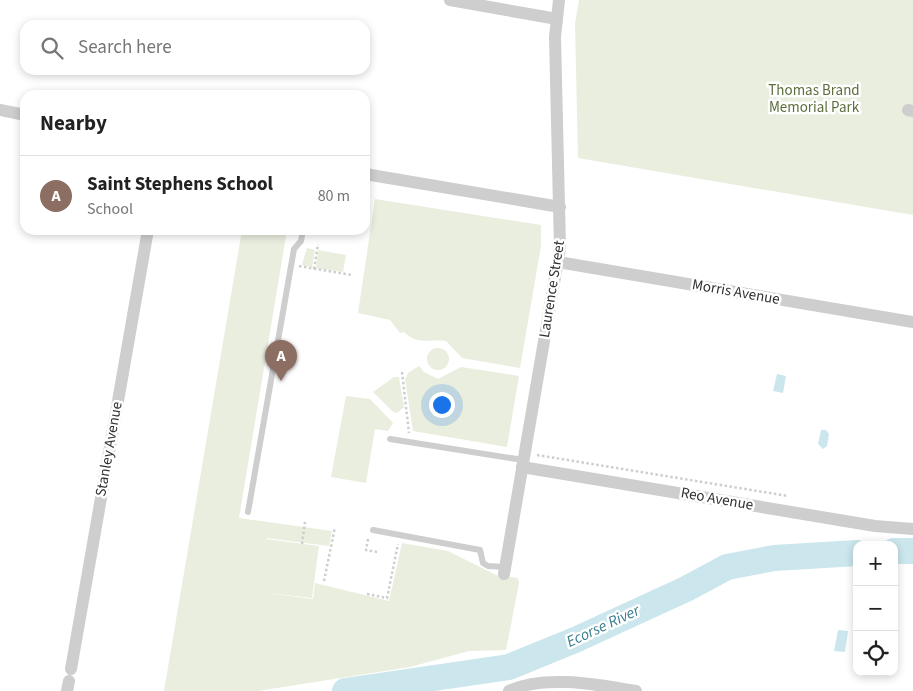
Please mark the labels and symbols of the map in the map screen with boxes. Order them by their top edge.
park label: Thomas Brand Memorial Park [768,80,860,118]
street label: Laurence Street [534,239,570,339]
street label: Morris Avenue [691,274,781,310]
pin: A [265,340,297,381]
your location [429,392,455,418]
street label: Stanley Avenue [90,400,128,498]
street label: Reo Avenue [679,482,755,516]
water label: Ecorse River [563,599,645,653]

